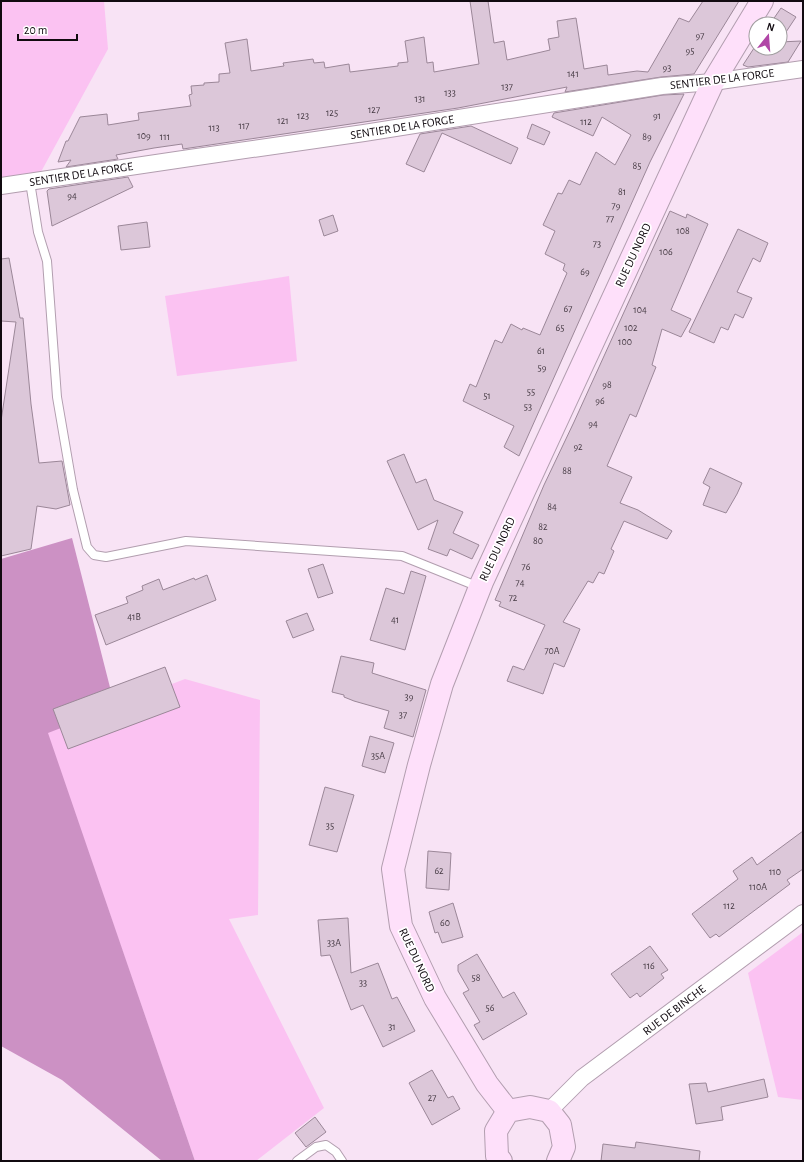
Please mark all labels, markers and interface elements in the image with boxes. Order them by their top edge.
scale bar [18,16,77,42]
north arrow [748,16,788,56]
text: N [766,21,776,33]
text: 20 m [24,24,47,36]
house number: 97 [696,31,704,41]
house number: 95 [686,46,694,56]
house number: 93 [663,63,671,73]
street label: SENTIER DE LA FORGE [669,67,775,91]
house number: 141 [567,69,579,79]
house number: 137 [501,82,513,92]
house number: 133 [444,88,456,98]
house number: 131 [415,94,426,104]
house number: 127 [368,105,380,115]
house number: 125 [326,108,338,118]
house number: 123 [297,111,309,121]
house number: 91 [653,111,661,121]
street label: SENTIER DE LA FORGE [349,113,455,141]
house number: 121 [277,116,289,126]
house number: 112 [580,117,592,127]
house number: 117 [238,121,250,131]
house number: 113 [209,123,220,133]
house number: 109 [137,131,151,141]
house number: 111 [160,132,170,142]
house number: 89 [642,132,652,142]
street label: SENTIER DE LA FORGE [28,160,134,188]
house number: 85 [633,161,641,171]
house number: 81 [618,187,626,197]
house number: 94 [67,191,77,201]
house number: 79 [612,201,621,211]
house number: 77 [606,214,614,224]
street label: RUE DU NORD [613,221,653,289]
house number: 108 [676,226,690,236]
house number: 73 [593,239,601,249]
house number: 106 [659,247,673,257]
house number: 69 [580,267,590,277]
house number: 67 [564,304,572,314]
house number: 104 [633,305,647,315]
house number: 65 [556,323,564,333]
house number: 102 [624,323,638,333]
house number: 100 [618,337,632,347]
house number: 61 [537,346,545,356]
house number: 59 [538,363,547,373]
house number: 98 [602,380,612,390]
house number: 55 [527,387,535,397]
house number: 51 [483,391,491,401]
house number: 96 [595,396,605,406]
house number: 53 [524,402,532,412]
house number: 94 [588,419,598,429]
house number: 92 [573,442,583,452]
house number: 88 [562,466,572,476]
house number: 84 [547,502,557,512]
street label: RUE DU NORD [477,515,517,583]
house number: 82 [538,522,548,532]
house number: 80 [533,536,543,546]
house number: 76 [522,562,531,572]
house number: 74 [516,578,525,588]
house number: 72 [509,593,518,603]
house number: 41B [127,612,141,622]
house number: 41 [391,615,399,625]
house number: 70A [544,646,560,656]
house number: 39 [405,692,414,702]
house number: 37 [399,710,407,720]
house number: 35A [371,751,385,761]
house number: 35 [326,821,334,831]
house number: 62 [434,866,444,876]
house number: 110 [769,867,781,877]
house number: 110A [749,882,767,892]
house number: 112 [723,901,735,911]
house number: 60 [440,918,450,928]
street label: RUE DU NORD [397,926,437,994]
house number: 33A [327,938,341,948]
house number: 116 [643,961,655,971]
house number: 58 [472,973,481,983]
house number: 33 [359,978,367,988]
street label: RUE DE BINCHE [640,982,708,1037]
house number: 56 [486,1003,495,1013]
house number: 31 [388,1022,396,1032]
house number: 27 [428,1093,436,1103]

